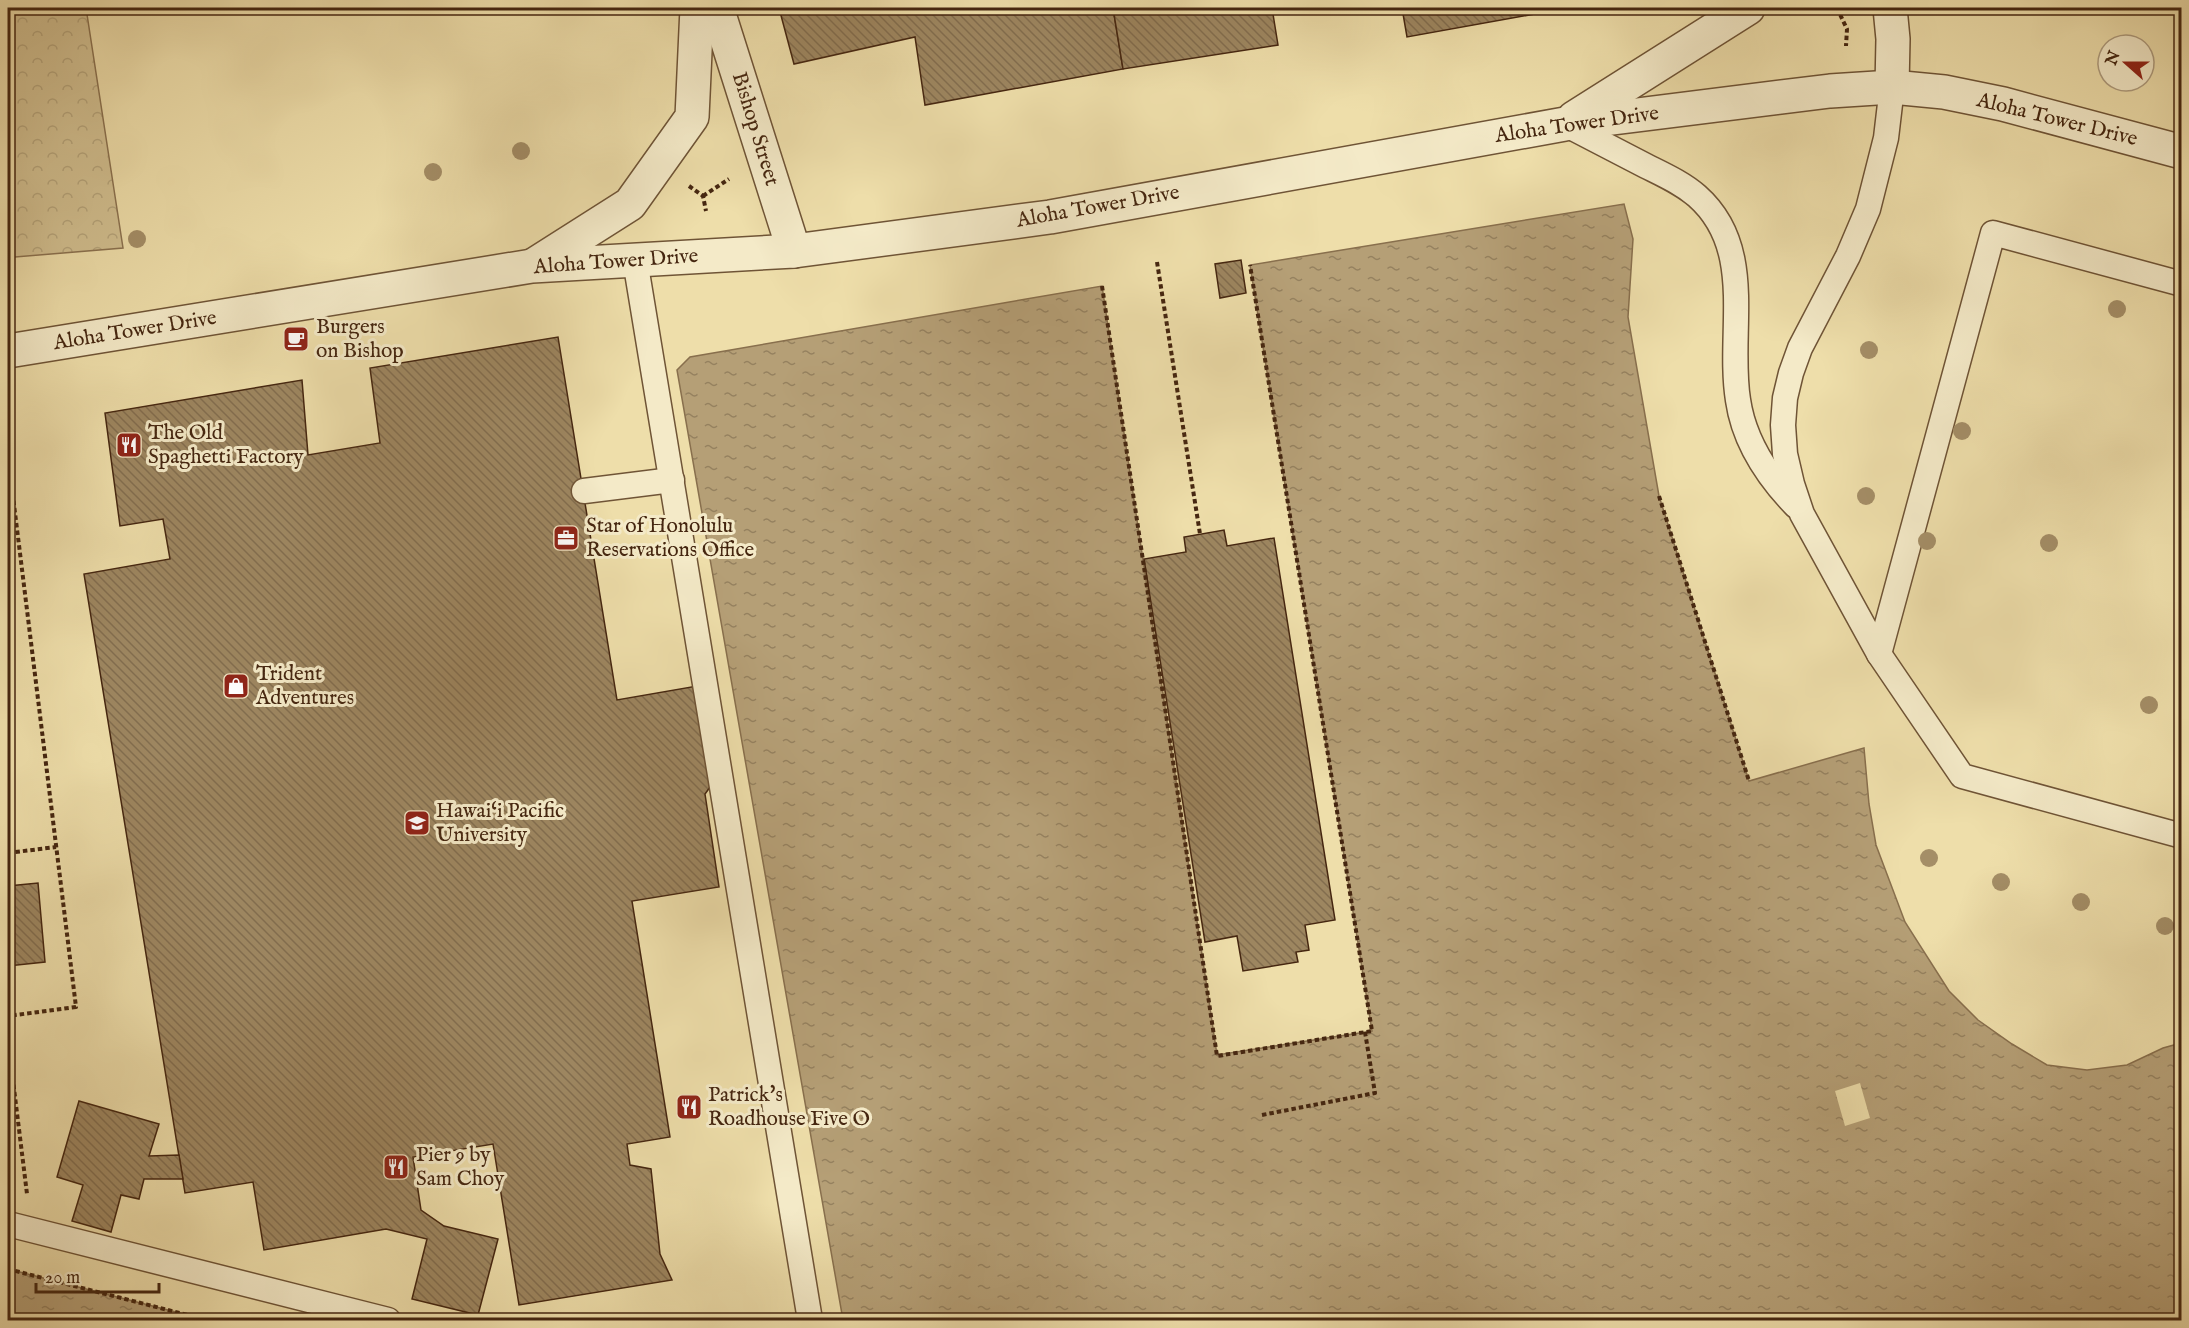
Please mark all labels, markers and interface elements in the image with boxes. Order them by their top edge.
north arrow [2096,33,2156,93]
text: N [2102,48,2126,69]
street label: Bishop Street [725,69,785,189]
street label: Aloha Tower Drive [1973,87,2141,153]
street label: Aloha Tower Drive [1492,100,1661,150]
street label: Aloha Tower Drive [1013,179,1182,235]
street label: Aloha Tower Drive [532,243,700,281]
street label: Aloha Tower Drive [50,305,219,357]
place label: Burgers on Bishop [316,314,404,365]
cafe icon: Burgers on Bishop [281,324,311,354]
place label: The Old Spaghetti Factory [148,420,304,471]
restaurant icon: The Old Spaghetti Factory [114,430,144,460]
place label: Star of Honolulu Reservations Office [586,513,755,564]
office icon: Star of Honolulu Reservations Office [551,523,581,553]
place label: Trident Adventures [255,661,354,712]
shop icon: Trident Adventures [221,671,251,701]
place label: Hawai‘i Pacific University [436,798,564,849]
school or university icon: Hawai‘i Pacific University [402,808,432,838]
place label: Patrick's Roadhouse Five O [708,1082,870,1133]
restaurant icon: Patrick's Roadhouse Five O [674,1092,704,1122]
place label: Pier 9 by Sam Choy [416,1142,505,1193]
restaurant icon: Pier 9 by Sam Choy [381,1152,411,1182]
scale bar [36,1256,159,1294]
text: 20 m [45,1267,80,1290]

